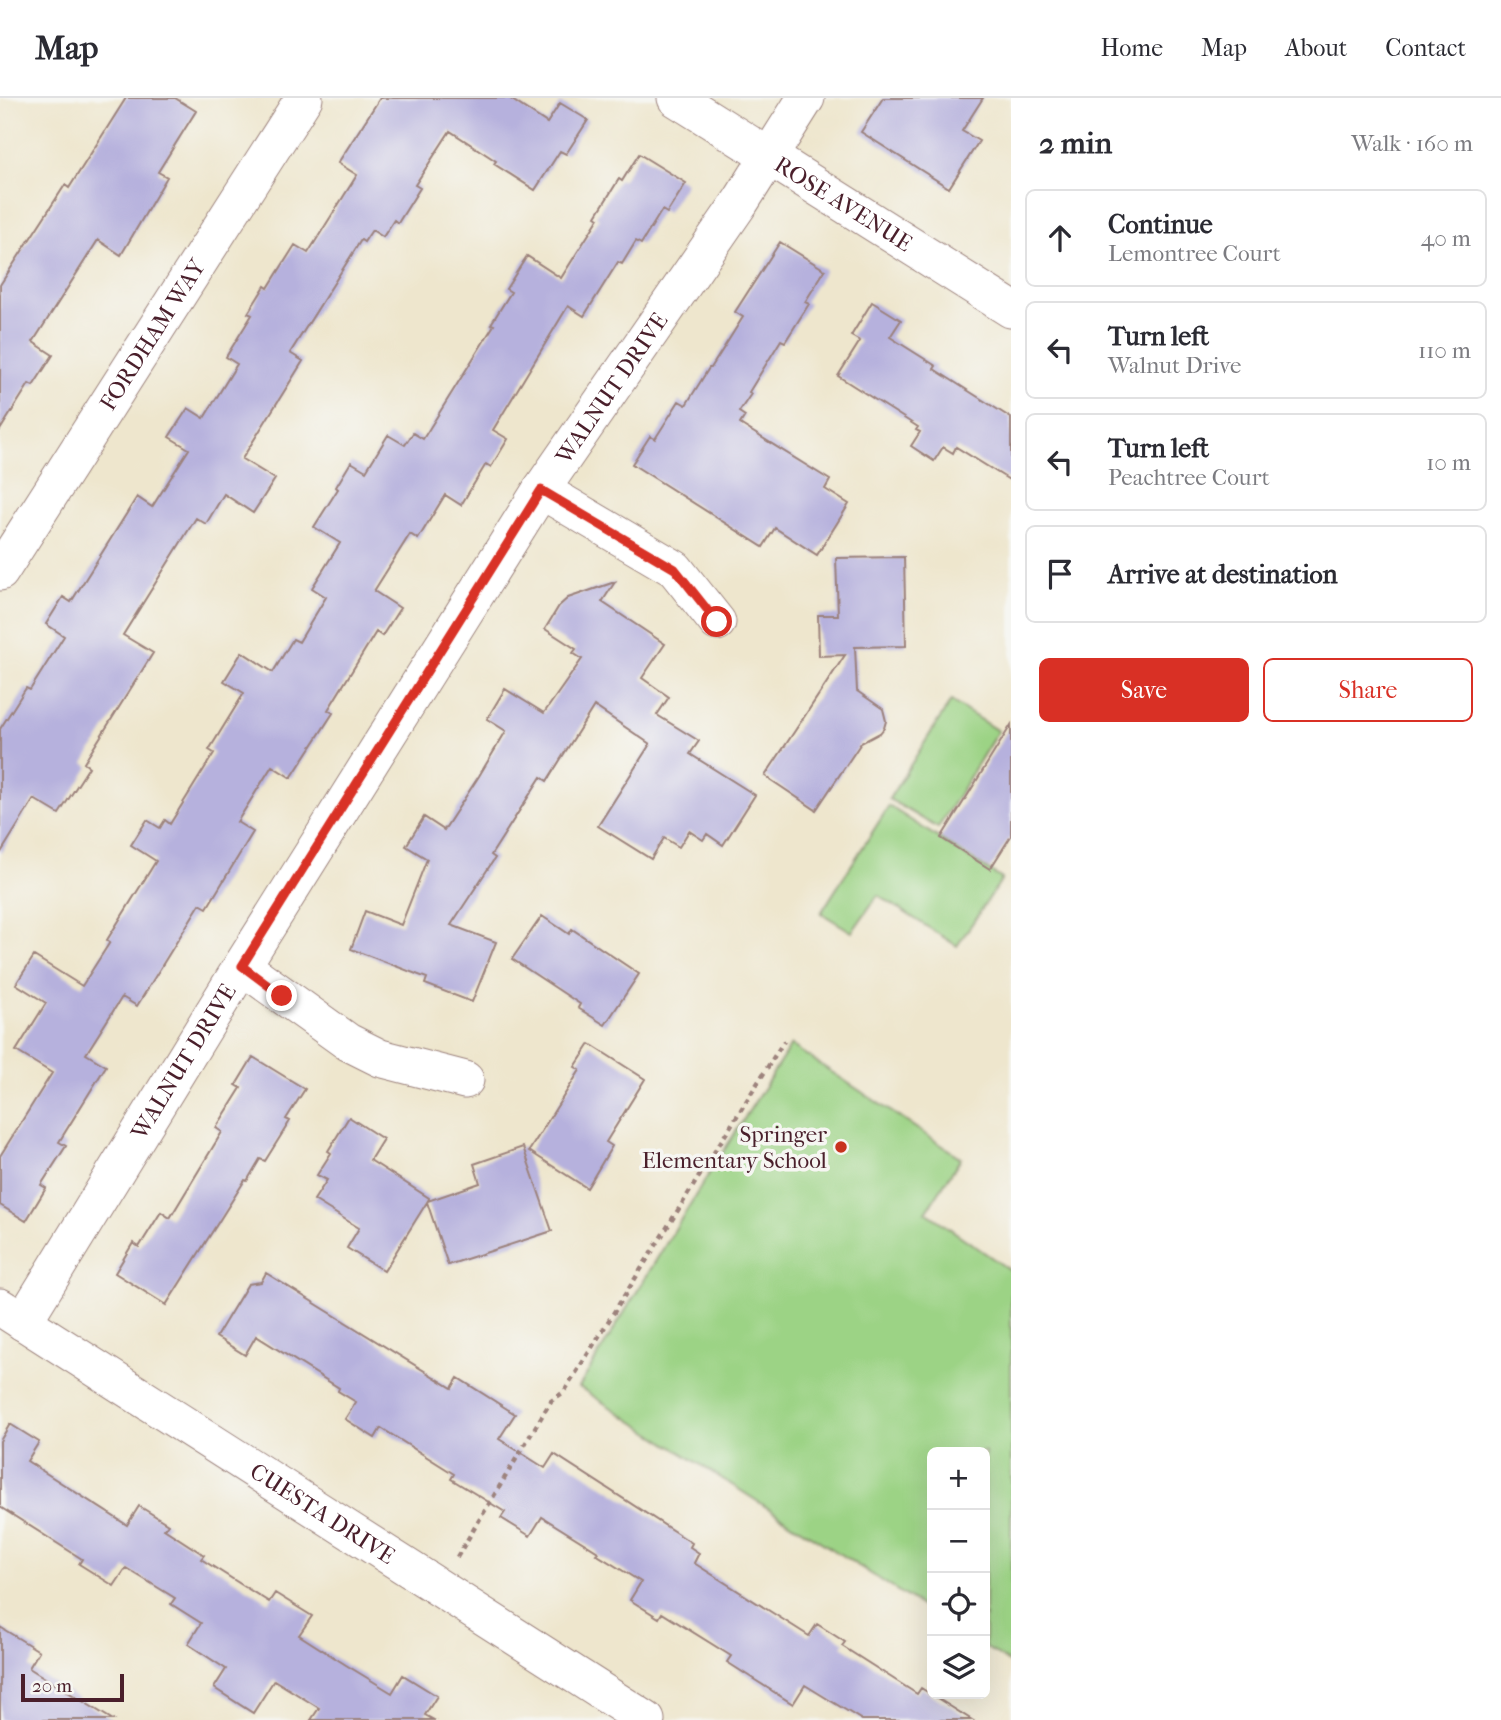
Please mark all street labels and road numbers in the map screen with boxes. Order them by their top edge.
street label: ROSE AVENUE [770,150,917,257]
street label: FORDHAM WAY [94,253,211,415]
street label: WALNUT DRIVE [549,307,673,470]
street label: WALNUT DRIVE [125,979,241,1145]
street label: CUESTA DRIVE [245,1457,400,1569]

